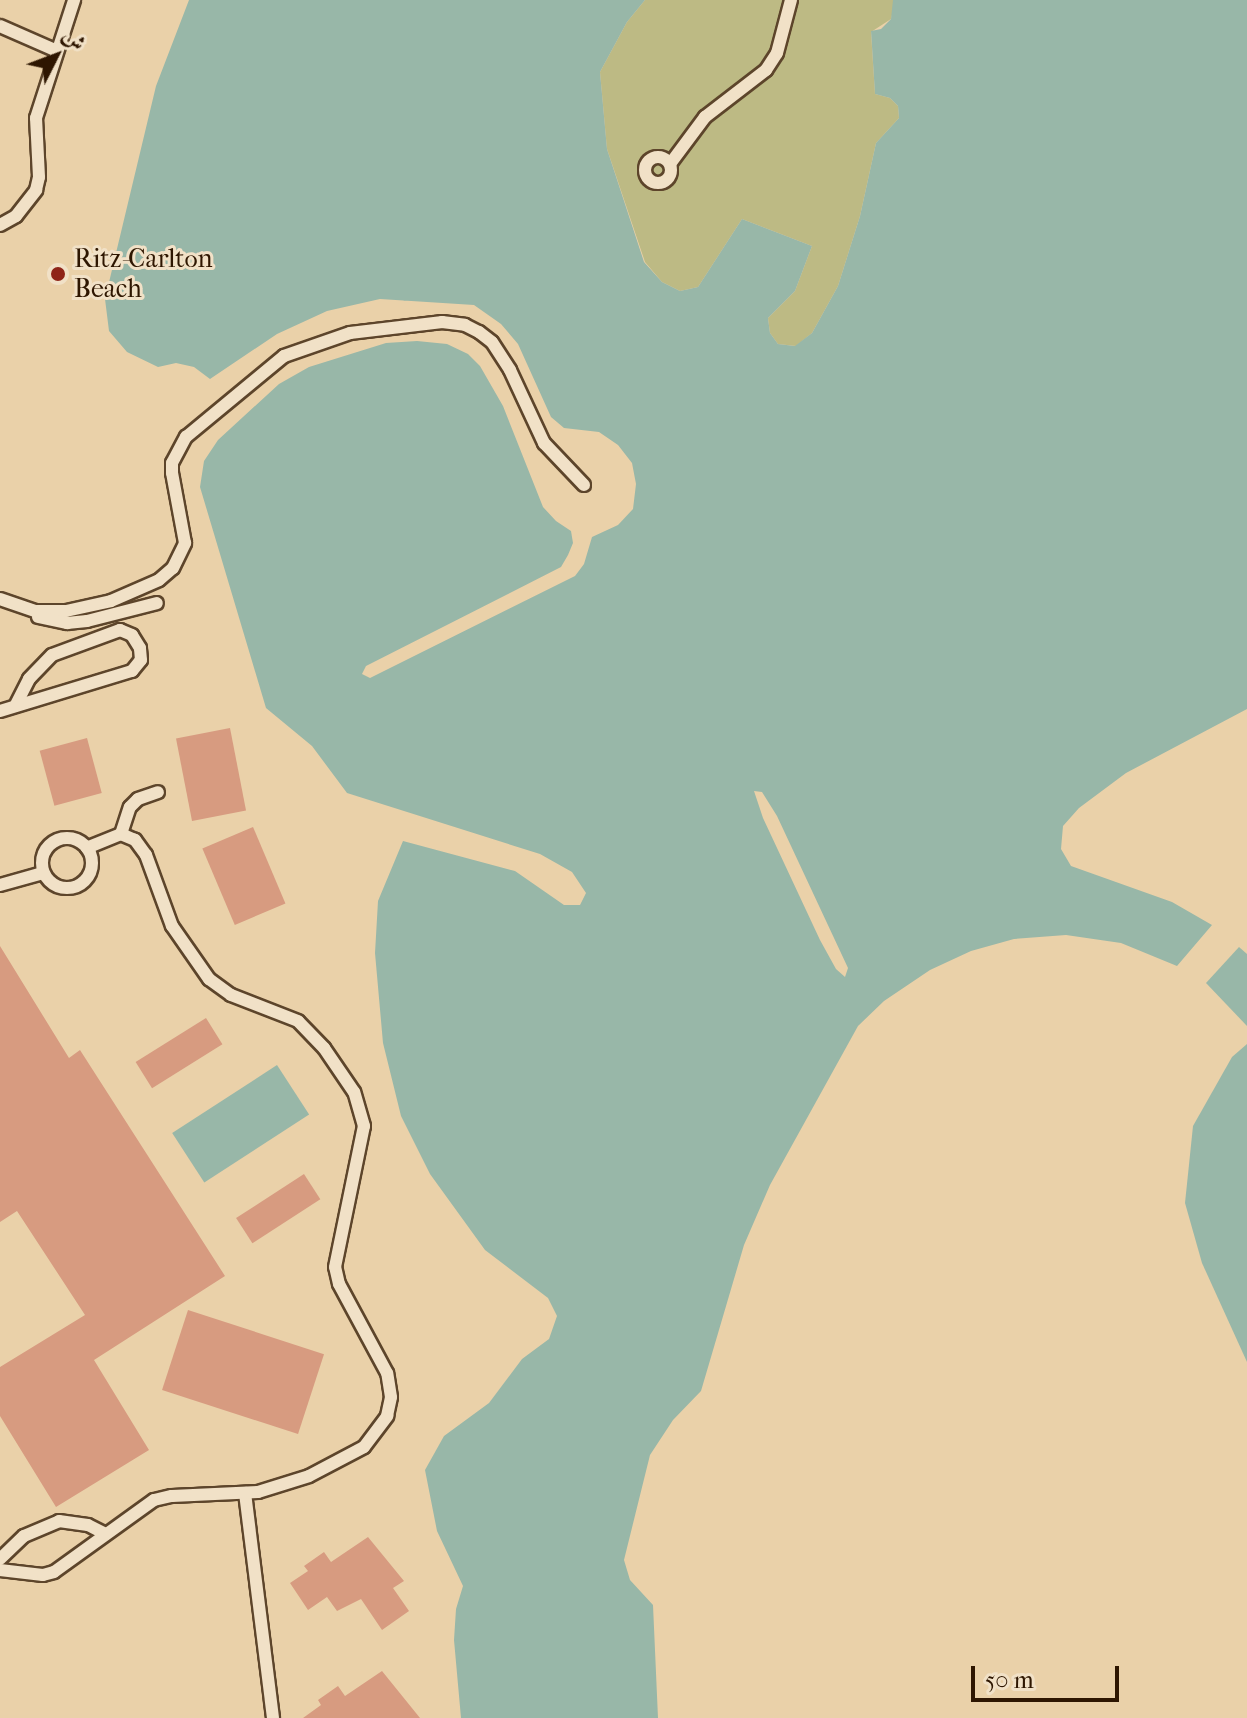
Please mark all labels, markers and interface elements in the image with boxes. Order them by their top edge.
north arrow [16,16,96,96]
text: ش [57,23,91,57]
place label: Ritz-Carlton Beach [74,243,213,304]
marker: Ritz-Carlton Beach [49,265,67,283]
scale bar [975,1650,1123,1700]
text: 50 m [985,1666,1034,1694]

